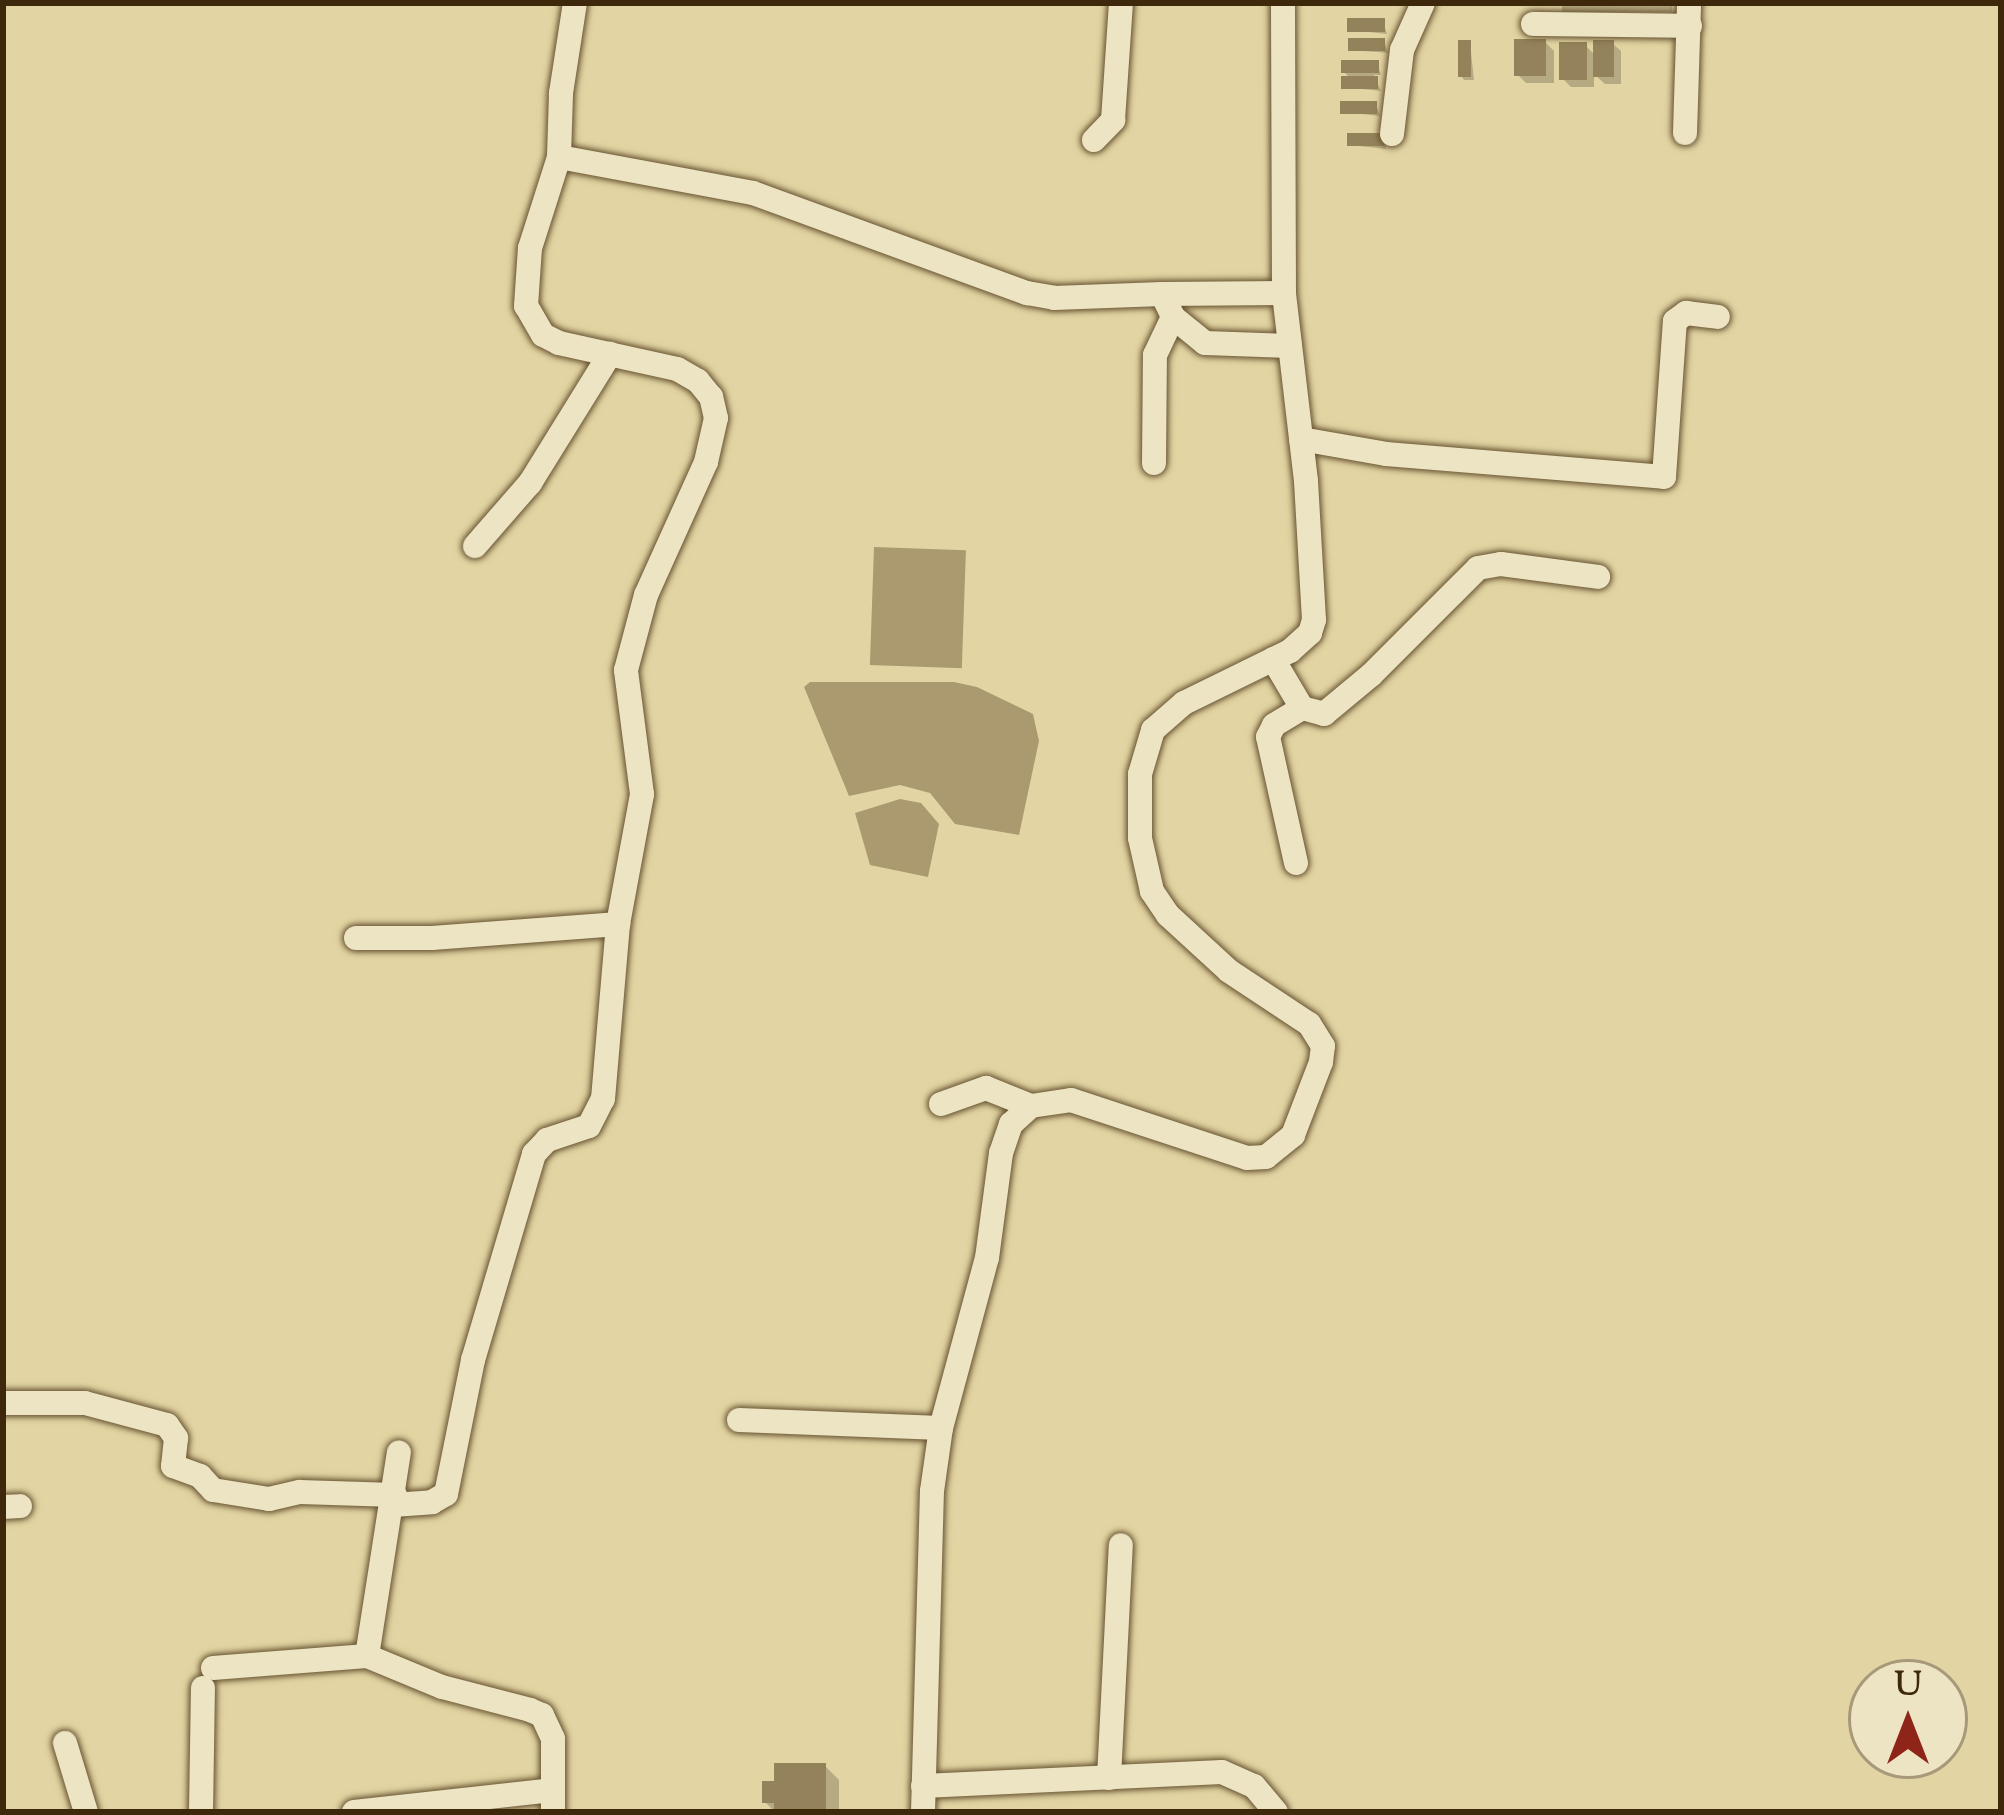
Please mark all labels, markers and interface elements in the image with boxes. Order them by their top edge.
north arrow [1848,1659,1968,1779]
text: U [1895,1662,1921,1710]

